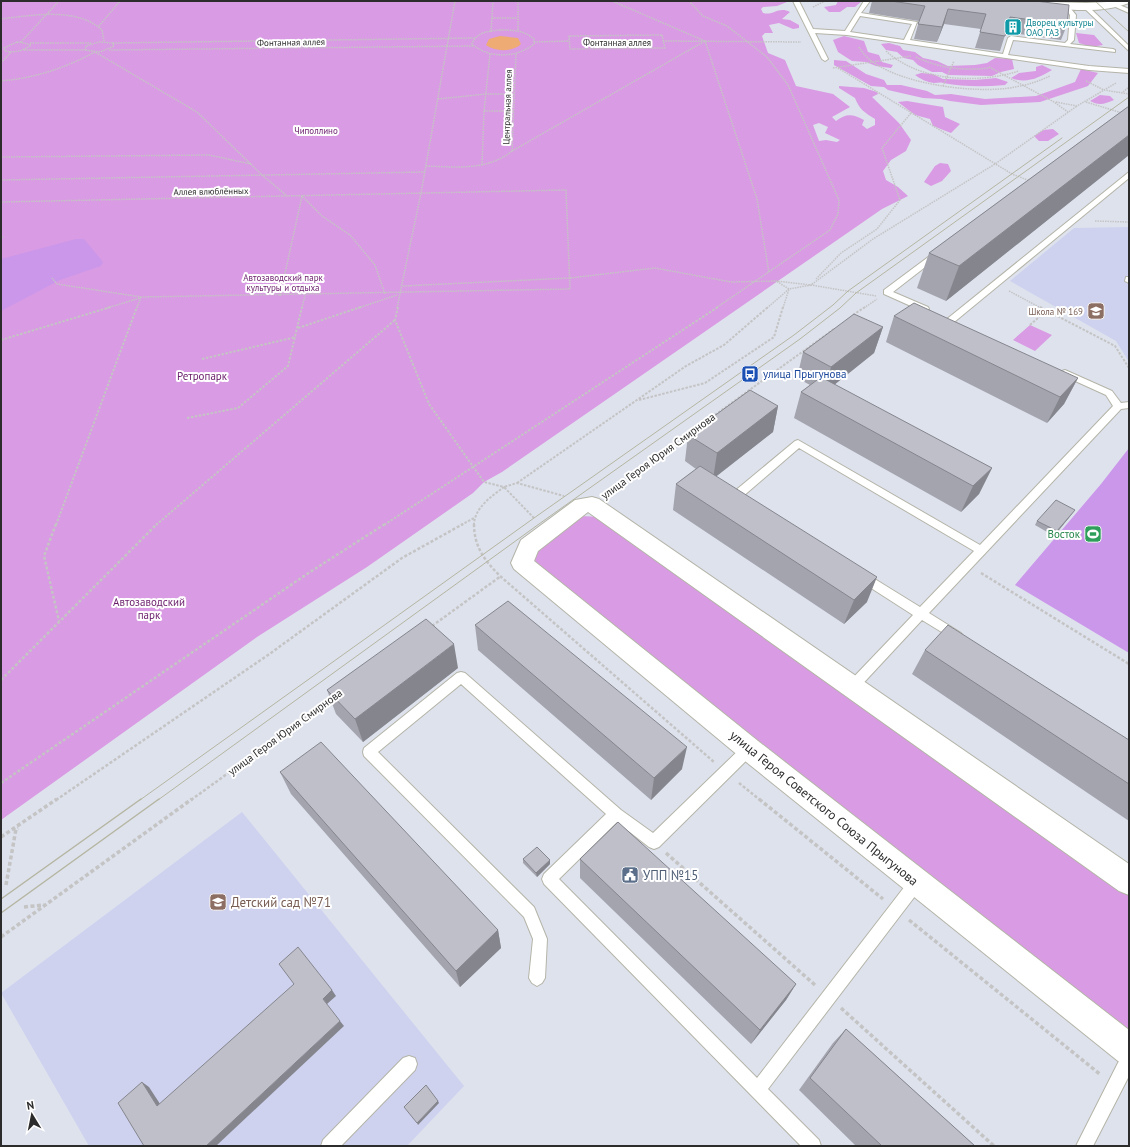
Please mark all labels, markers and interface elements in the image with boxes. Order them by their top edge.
building icon: Дворец культуры ОАО ГАЗ [1003,17,1023,37]
place label: Дворец культуры ОАО ГАЗ [1026,17,1094,38]
street label: Фонтанная аллея [257,36,325,48]
street label: Фонтанная аллея [583,37,651,48]
street label: Центральная аллея [500,69,514,145]
park label: Чиполлино [294,125,338,136]
street label: Аллея влюблённых [173,185,249,197]
park label: Автозаводский парк культуры и отдыха [243,272,324,293]
school or university icon: Школа № 169 [1086,301,1106,321]
place label: Школа № 169 [1028,306,1083,317]
bus stop icon: улица Прыгунова [740,364,760,384]
place label: улица Прыгунова [763,367,846,381]
park label: Ретропарк [177,369,228,383]
street label: улица Героя Юрия Смирнова [598,410,718,502]
sports icon: Восток [1083,524,1103,544]
place label: Восток [1048,527,1081,541]
park label: Автозаводский парк [113,595,185,622]
street label: улица Героя Юрия Смирнова [225,686,345,778]
street label: улица Героя Советского Союза Прыгунова [726,727,922,889]
public building icon: УПП №15 [620,865,640,885]
place label: УПП №15 [643,867,698,884]
school or university icon: Детский сад №71 [208,892,228,912]
place label: Детский сад №71 [231,894,331,911]
north arrow [12,1095,52,1135]
text: N [25,1098,35,1113]

